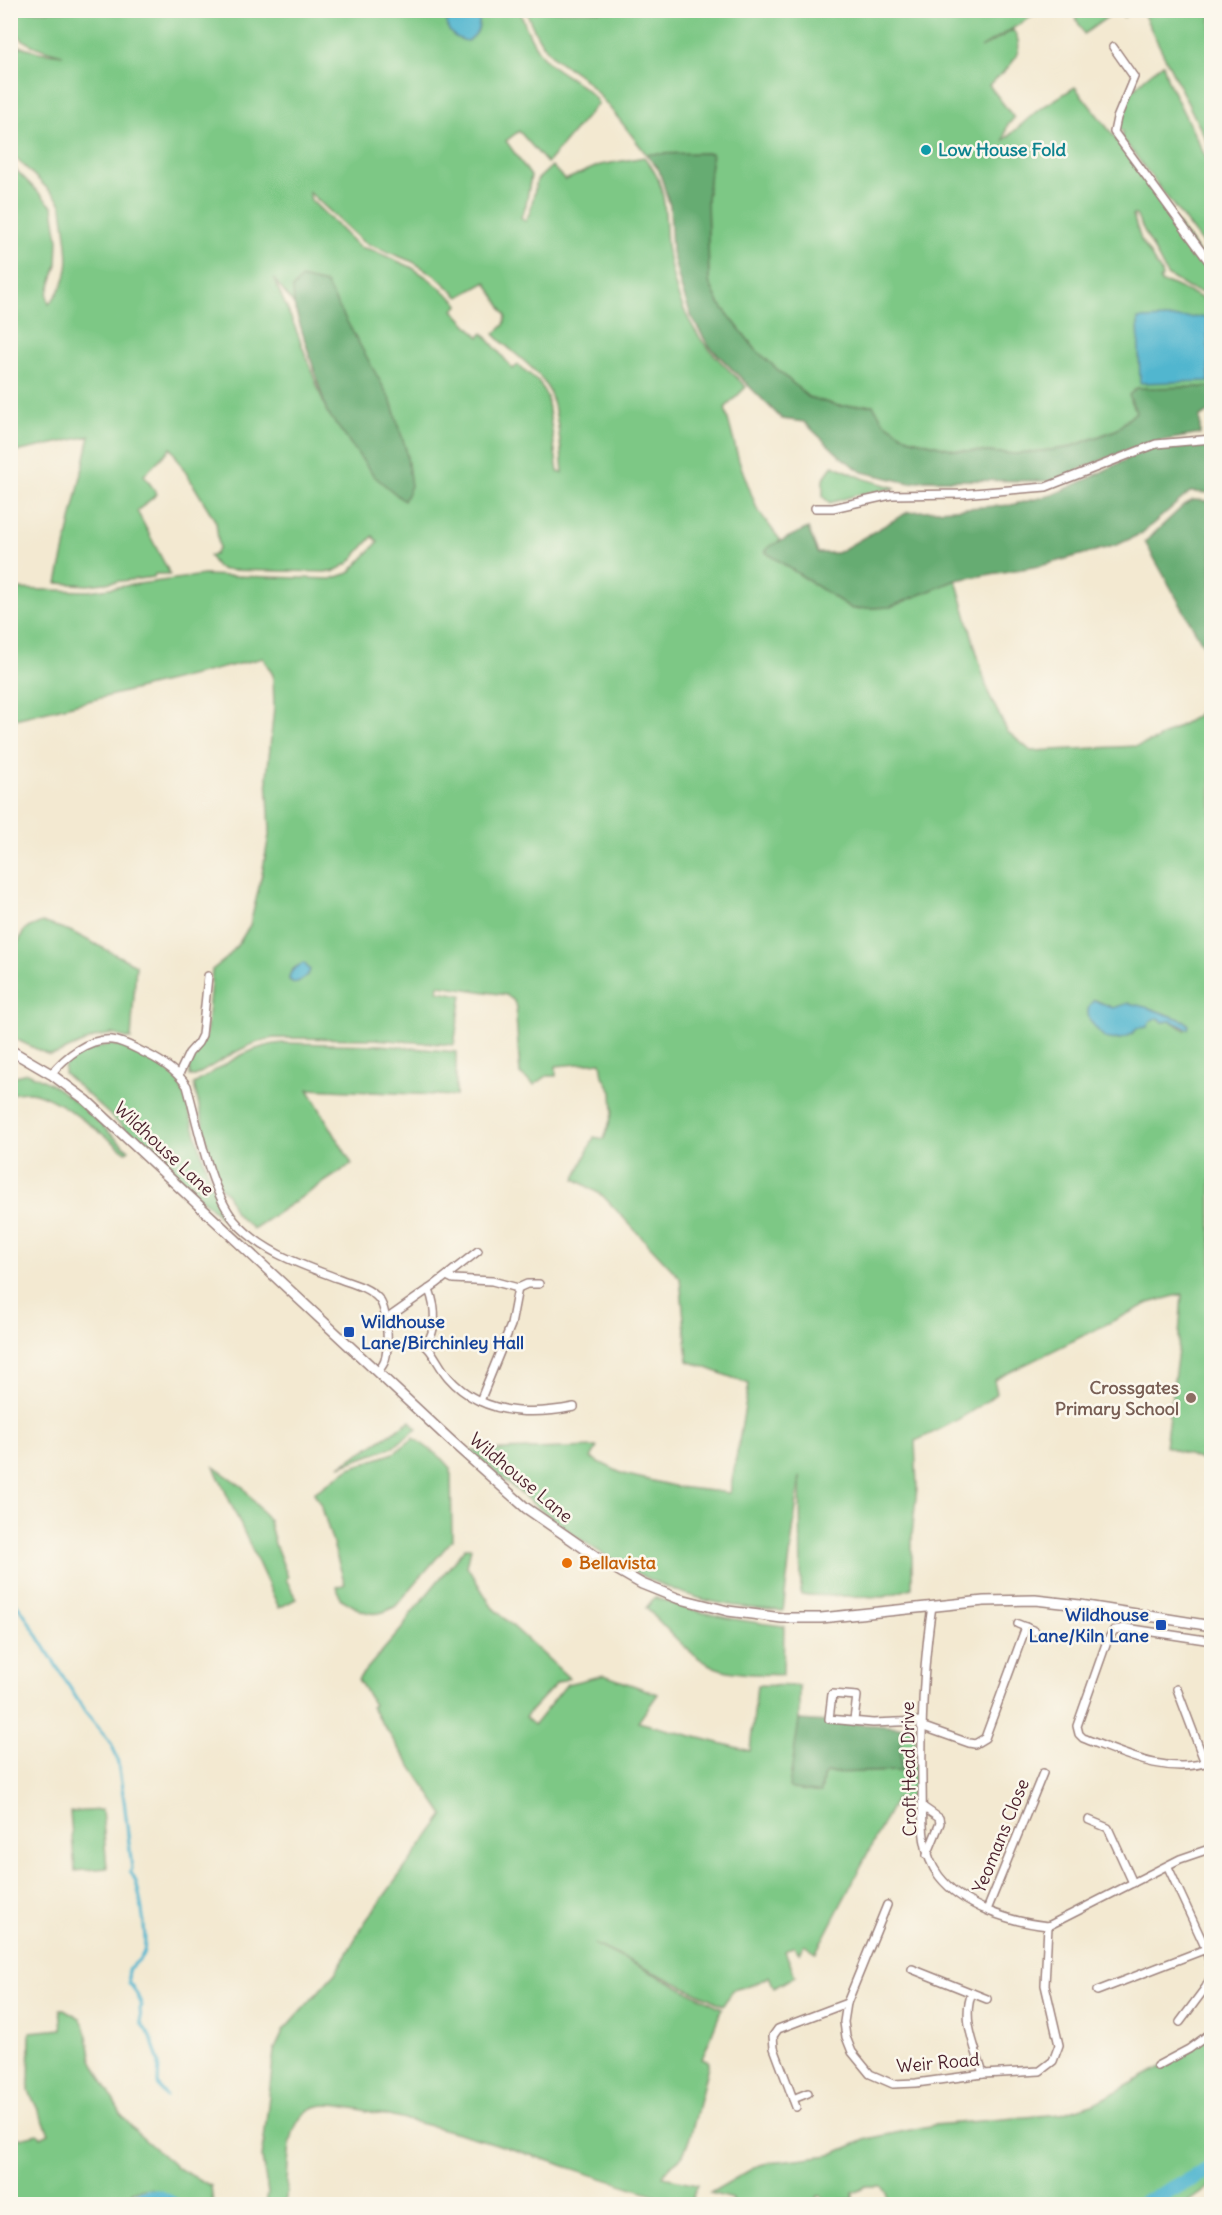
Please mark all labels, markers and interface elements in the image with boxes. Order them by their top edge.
place label: Low House Fold [938,138,1066,161]
marker: Low House Fold [919,143,933,157]
street label: Wildhouse Lane [110,1096,219,1201]
place label: Wildhouse Lane/Birchinley Hall [361,1310,524,1354]
marker: Wildhouse Lane/Birchinley Hall [342,1325,356,1339]
place label: Crossgates Primary School [1055,1376,1179,1420]
marker: Crossgates Primary School [1184,1391,1198,1405]
street label: Wildhouse Lane [465,1428,578,1528]
place label: Bellavista [579,1551,656,1574]
marker: Bellavista [560,1556,574,1570]
place label: Wildhouse Lane/Kiln Lane [1028,1603,1149,1647]
marker: Wildhouse Lane/Kiln Lane [1154,1618,1168,1632]
street label: Croft Head Drive [896,1701,921,1837]
street label: Yeomans Close [967,1775,1034,1896]
street label: Weir Road [895,2047,981,2078]

